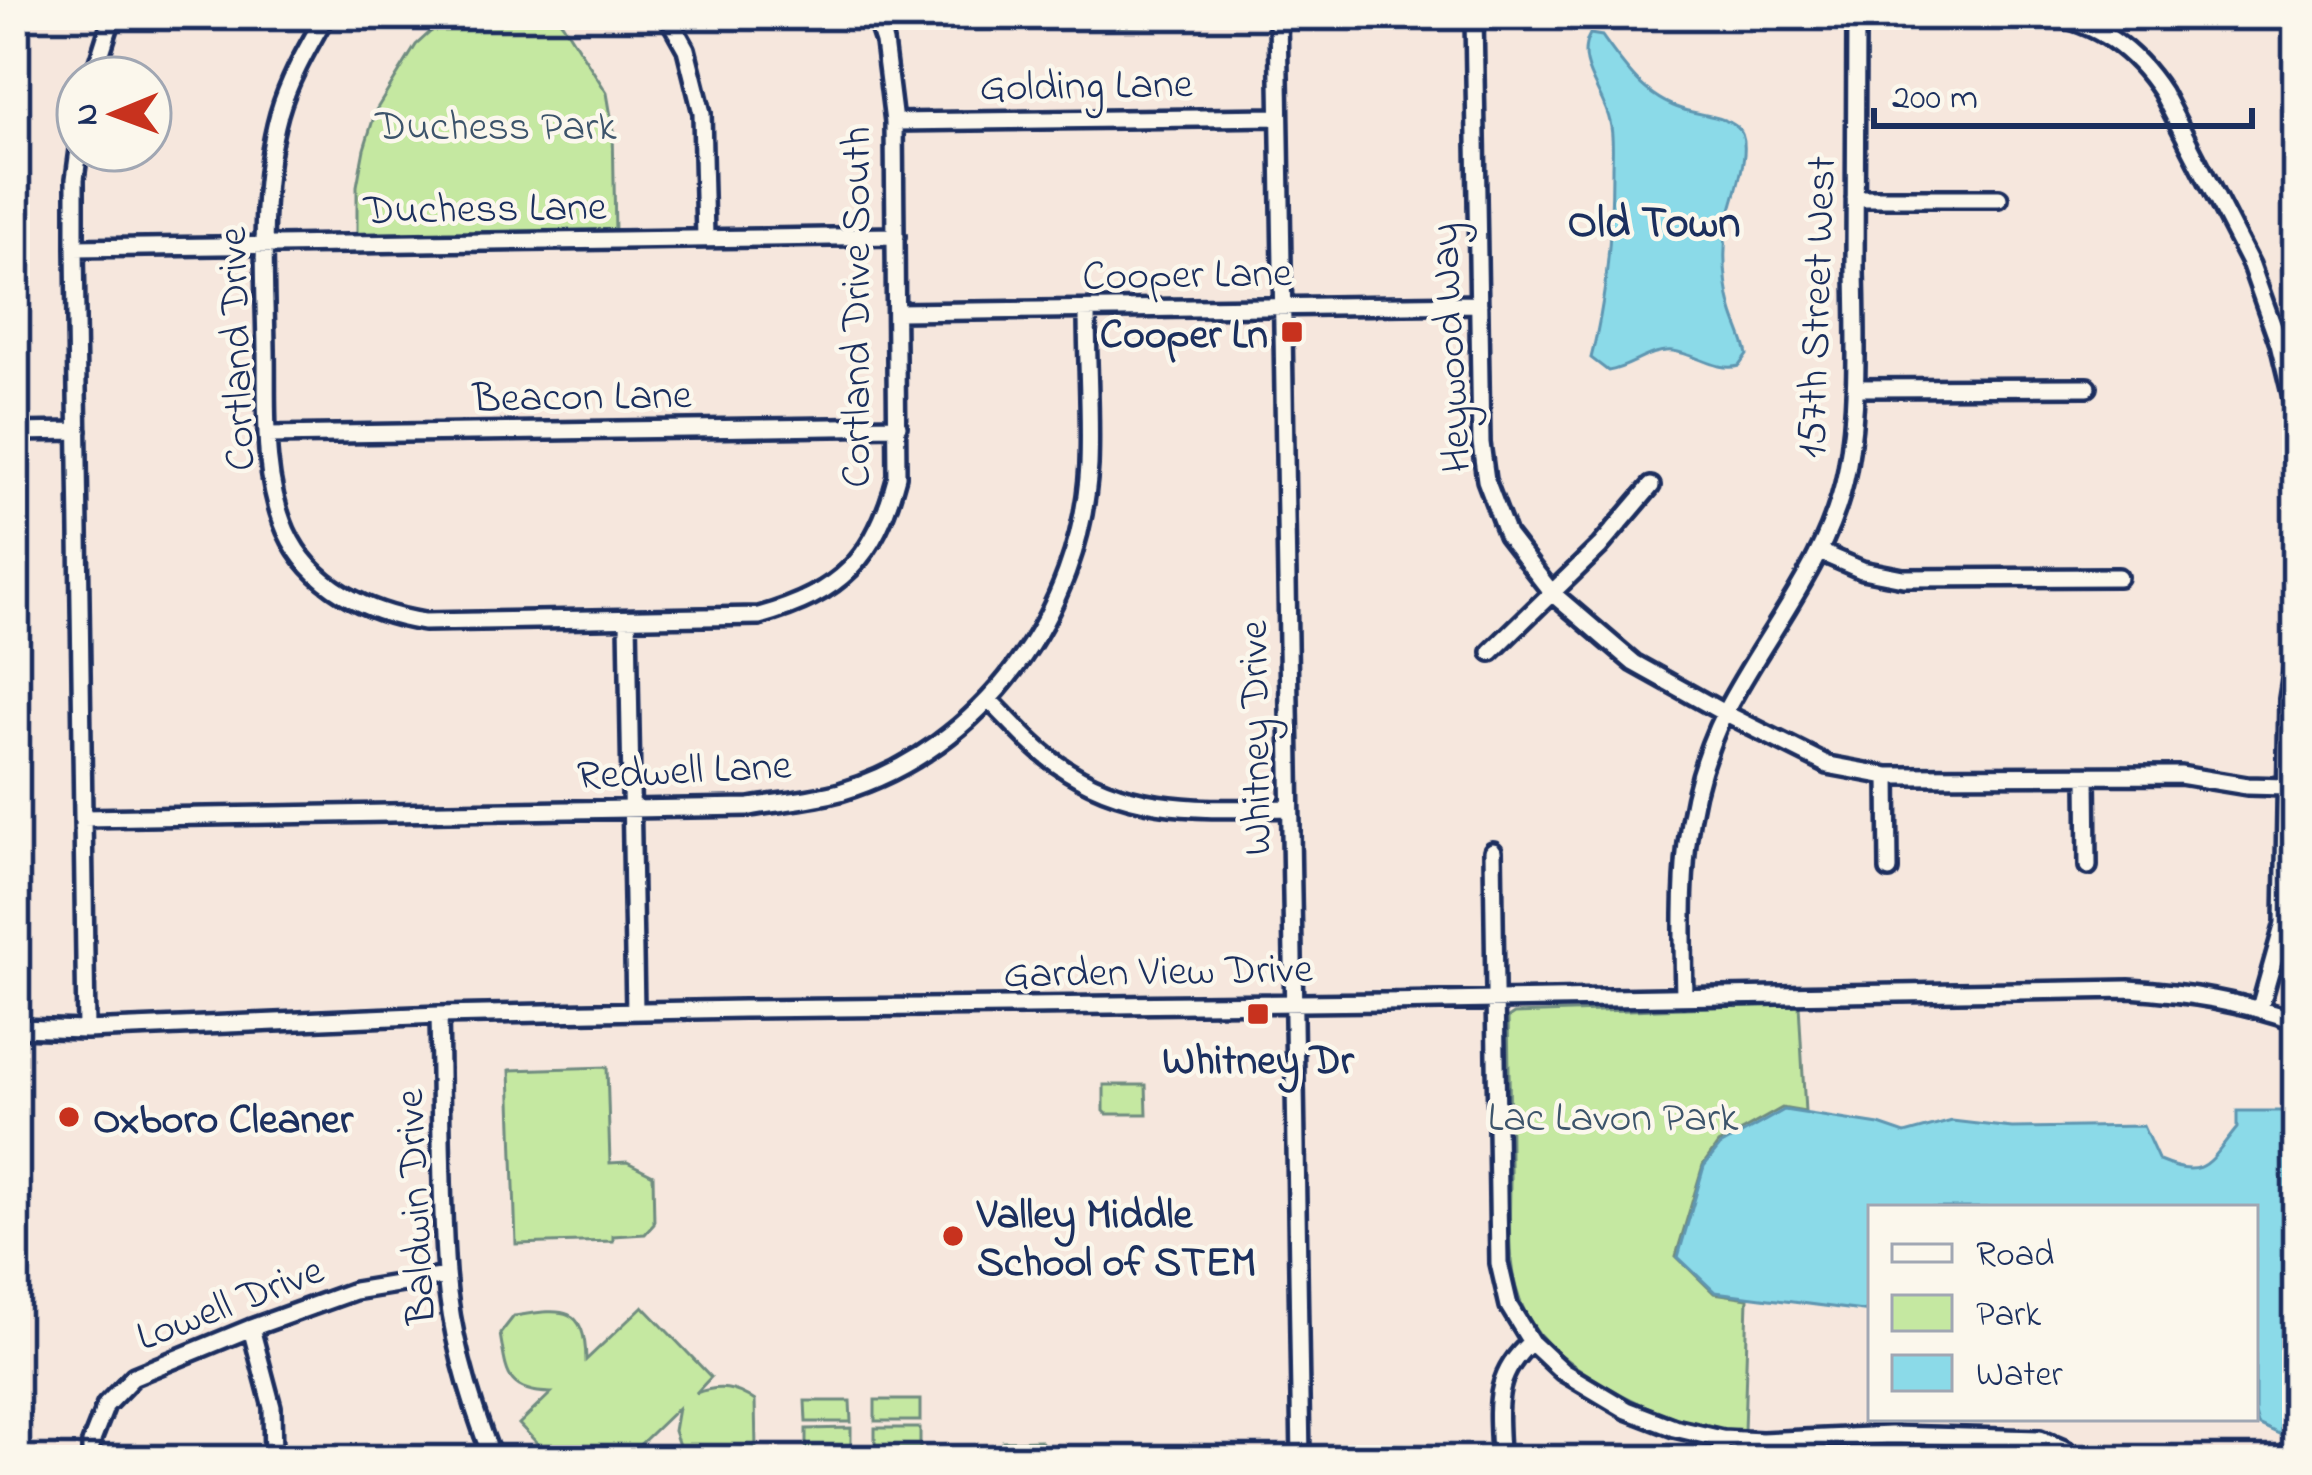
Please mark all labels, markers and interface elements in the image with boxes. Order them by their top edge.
north arrow [54,54,174,174]
scale bar [1874,54,2252,128]
street label: Golding Lane [979,55,1193,120]
text: 200 m [1892,73,1978,126]
park label: Duchess Park [374,98,617,159]
text: N [64,103,112,126]
street label: Cortland Drive South [828,126,889,488]
street label: 157th Street West [1783,155,1854,459]
street label: Duchess Lane [362,178,607,243]
district label: Old Town [1568,192,1740,258]
street label: Heywood Way [1415,221,1489,474]
street label: Cortland Drive [204,226,273,472]
street label: Cooper Lane [1082,244,1293,309]
place label: Cooper Ln [1100,306,1268,367]
marker: Cooper Ln [1279,319,1305,345]
street label: Beacon Lane [471,366,692,431]
street label: Whitney Drive [1225,620,1290,856]
street label: Redwell Lane [576,736,793,809]
street label: Garden View Drive [1003,940,1314,1007]
marker: Whitney Dr [1245,1001,1271,1027]
place label: Whitney Dr [1162,1032,1355,1093]
street label: Baldwin Drive [381,1087,454,1327]
park label: Lac Lavon Park [1488,1089,1739,1150]
place label: Oxboro Cleaner [93,1091,354,1152]
marker: Oxboro Cleaner [56,1104,82,1130]
place label: Valley Middle School of STEM [976,1186,1256,1295]
legend [1868,1205,2258,1421]
marker: Valley Middle School of STEM [940,1223,966,1249]
text: Road [1976,1230,2054,1283]
street label: Lowell Drive [128,1242,333,1369]
text: Park [1976,1290,2041,1343]
text: Water [1976,1350,2064,1403]

